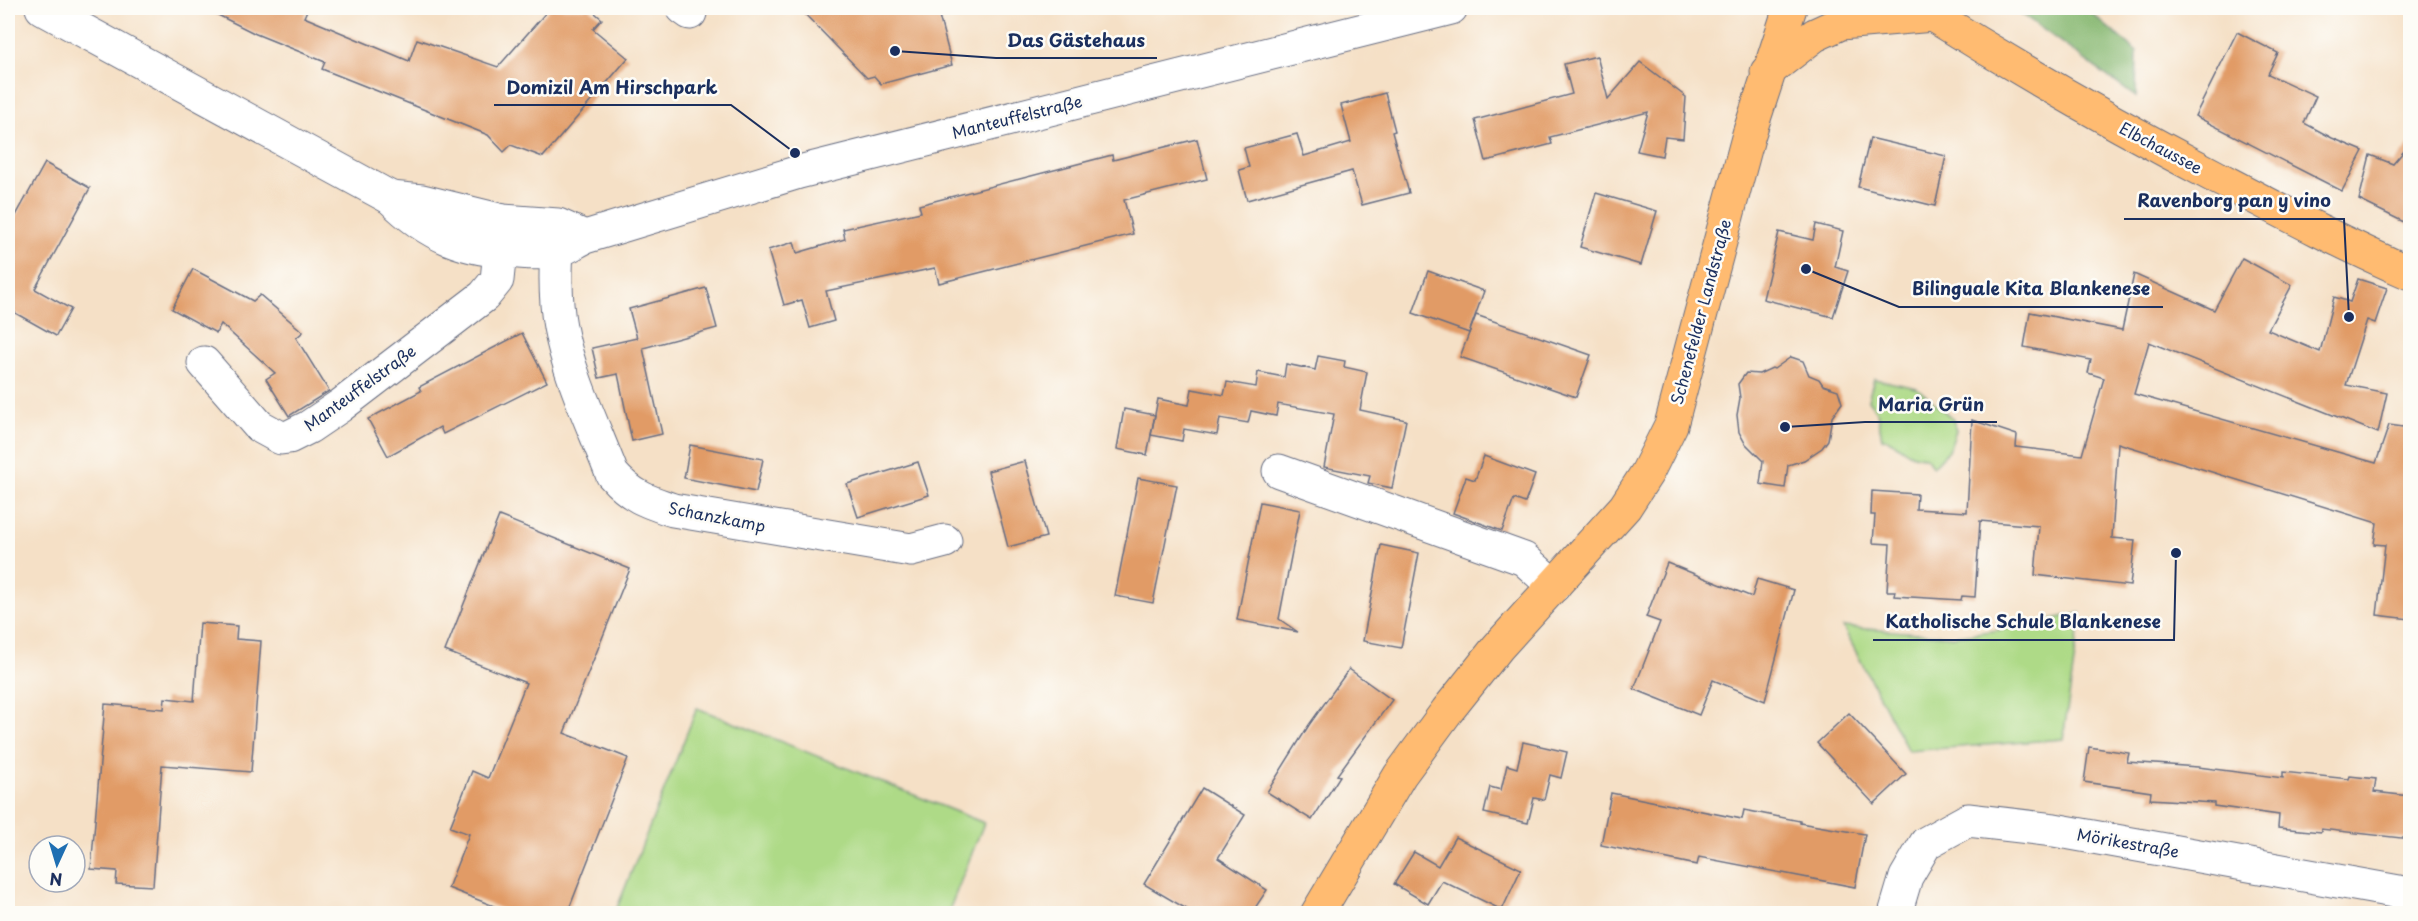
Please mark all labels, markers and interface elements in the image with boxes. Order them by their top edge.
callout: Das Gästehaus [996,22,1157,58]
text: Das Gästehaus [1007,26,1145,53]
callout: Domizil Am Hirschpark [494,69,731,105]
text: Domizil Am Hirschpark [506,73,718,100]
street label: Manteuffelstraße [949,88,1084,144]
street label: Elbchaussee [2116,115,2207,179]
callout: Ravenborg pan y vino [2124,183,2344,219]
text: Ravenborg pan y vino [2137,186,2331,213]
street label: Schenefelder Landstraße [1664,216,1736,407]
callout: Bilinguale Kita Blankenese [1899,271,2163,307]
text: Bilinguale Kita Blankenese [1912,274,2150,301]
street label: Manteuffelstraße [298,338,420,436]
callout: Maria Grün [1865,386,1997,422]
text: Maria Grün [1878,390,1984,417]
street label: Schanzkamp [667,495,768,537]
callout: Katholische Schule Blankenese [1873,604,2174,640]
text: Katholische Schule Blankenese [1885,607,2161,634]
street label: Mörikestraße [2075,821,2181,863]
north arrow [27,834,87,894]
text: N [49,868,63,892]

